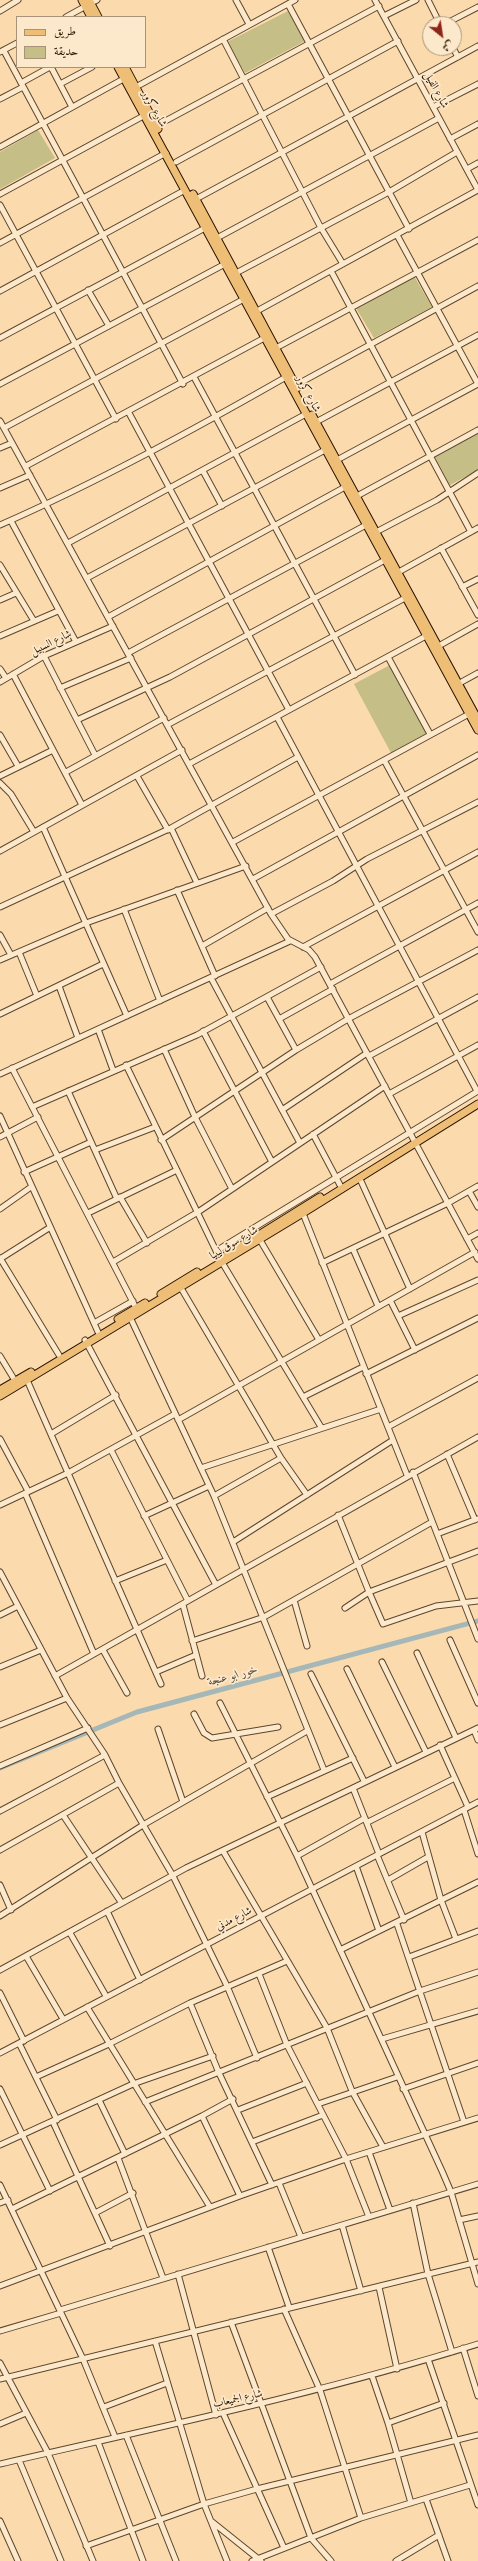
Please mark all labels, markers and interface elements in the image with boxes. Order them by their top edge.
legend [16,16,146,68]
north arrow [422,16,462,56]
text: طريق [54,24,76,38]
text: ش [440,38,456,54]
text: حديقة [54,44,78,58]
street label: شارع الفيل [421,69,451,111]
street label: شارع كرور [139,89,169,129]
street label: شارع كرور [293,373,323,415]
street label: شارع السبيل [28,627,74,659]
street label: شارع سوق ليبيا [207,1223,261,1263]
water label: خور ابو عنجة [207,1662,259,1690]
street label: شارع مدني [214,1904,254,1934]
street label: شارع الجميعاب [212,2387,264,2411]

